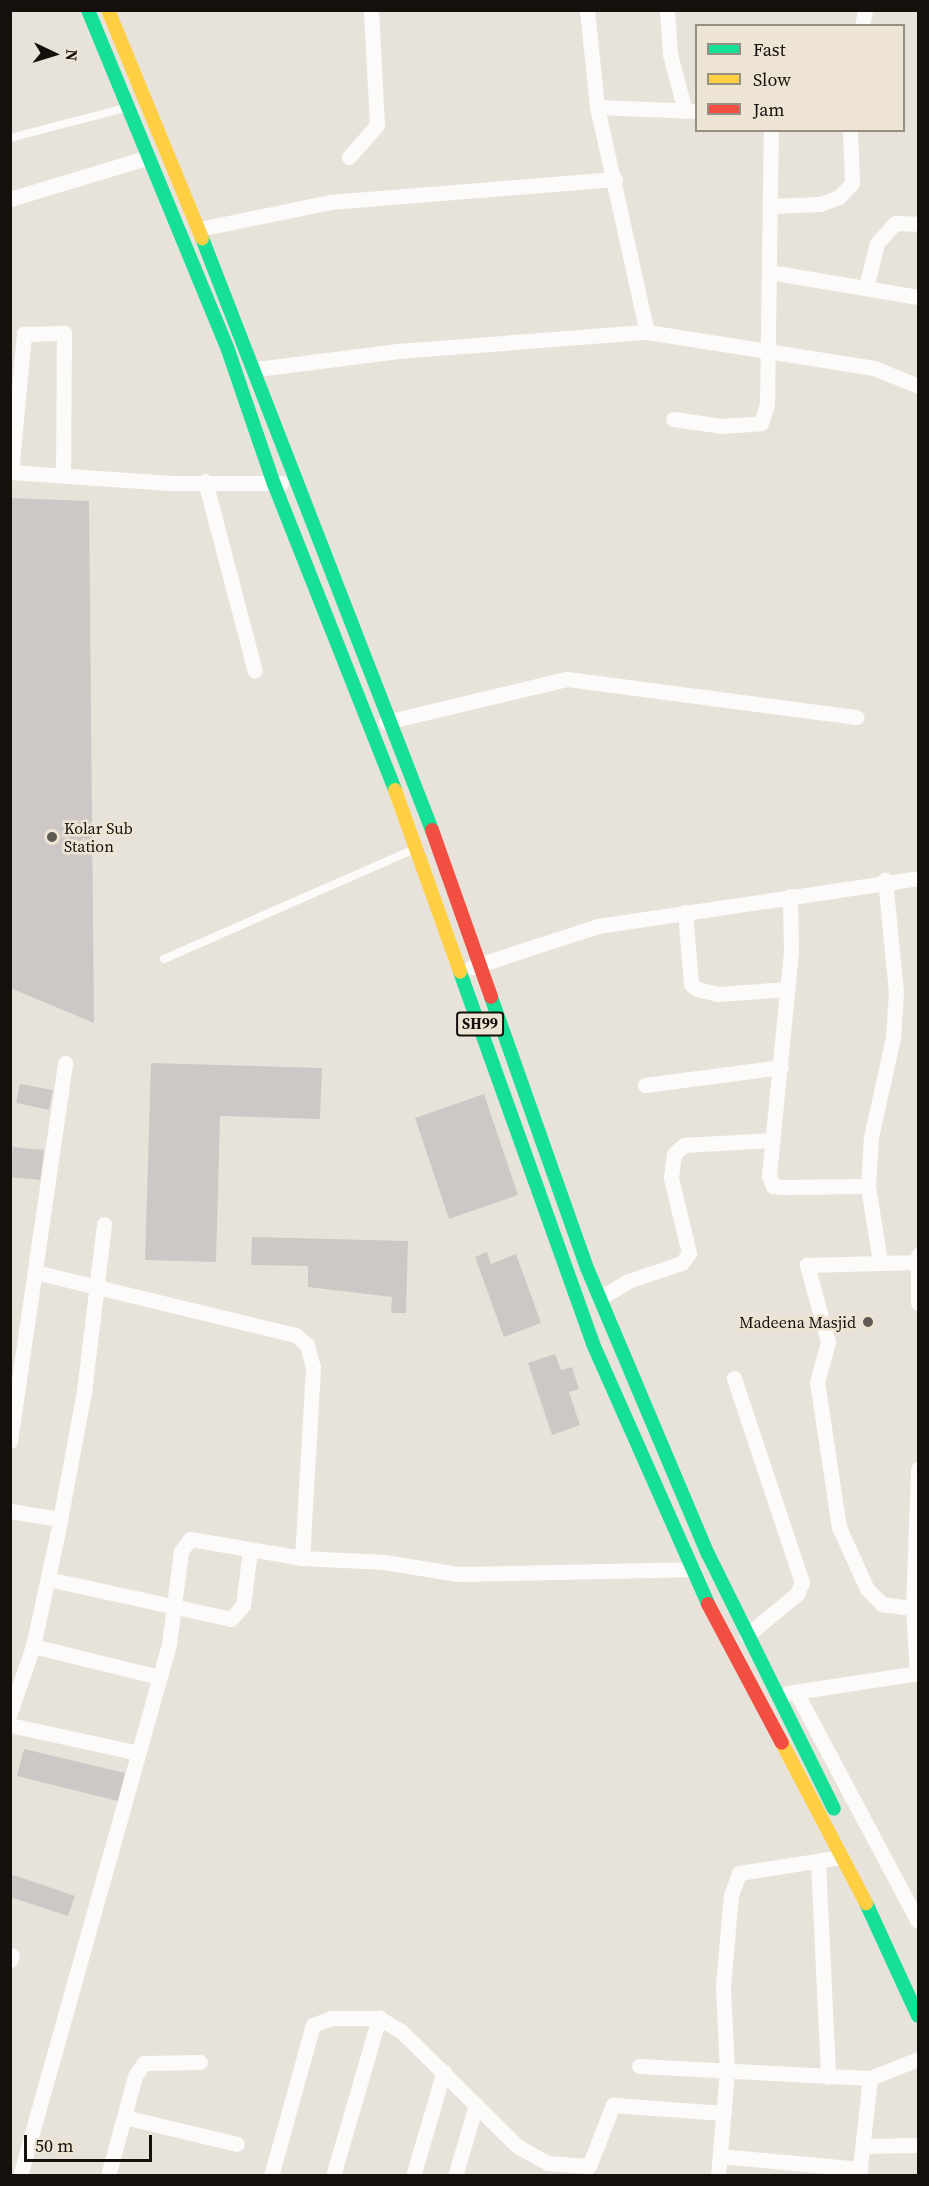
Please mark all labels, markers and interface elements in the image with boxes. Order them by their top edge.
north arrow [24,24,84,84]
legend [695,24,905,132]
text: Fast [753,37,786,62]
text: N [61,49,83,62]
text: Slow [753,67,791,92]
text: Jam [753,97,785,122]
place label: Kolar Sub Station [64,818,133,856]
marker: Kolar Sub Station [45,830,59,844]
road number: SH99 [456,1012,504,1036]
place label: Madeena Masjid [739,1312,856,1332]
marker: Madeena Masjid [861,1315,875,1329]
scale bar [27,2123,154,2161]
text: 50 m [35,2133,73,2158]

